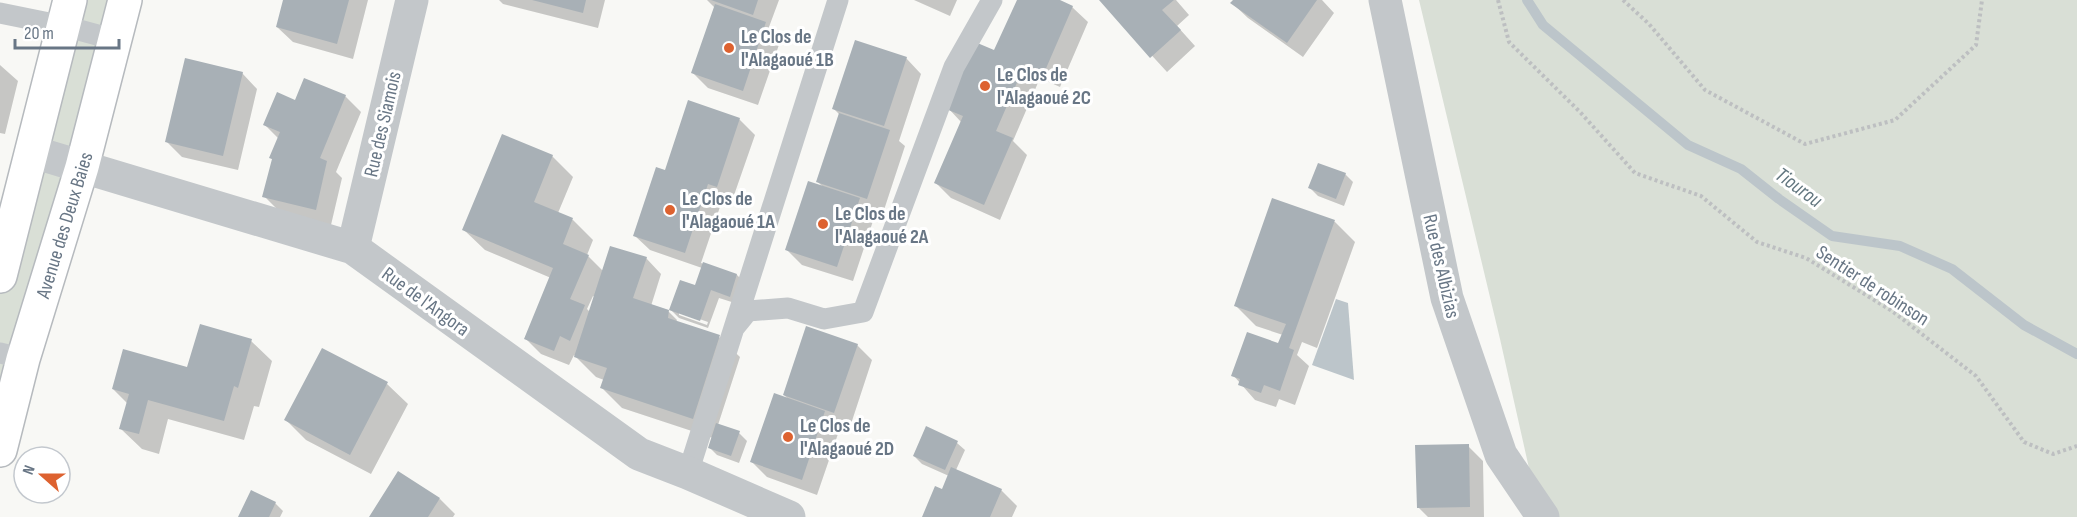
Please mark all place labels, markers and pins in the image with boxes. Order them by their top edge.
place label: Le Clos de l'Alagaoué 1B [741,25,834,72]
marker: Le Clos de l'Alagaoué 1B [722,41,736,55]
place label: Le Clos de l'Alagaoué 2C [997,63,1091,110]
marker: Le Clos de l'Alagaoué 2C [978,79,992,93]
place label: Le Clos de l'Alagaoué 1A [682,187,775,234]
place label: Le Clos de l'Alagaoué 2A [835,202,929,249]
marker: Le Clos de l'Alagaoué 1A [663,203,677,217]
marker: Le Clos de l'Alagaoué 2A [816,217,830,231]
place label: Le Clos de l'Alagaoué 2D [800,414,894,461]
marker: Le Clos de l'Alagaoué 2D [781,430,795,444]

